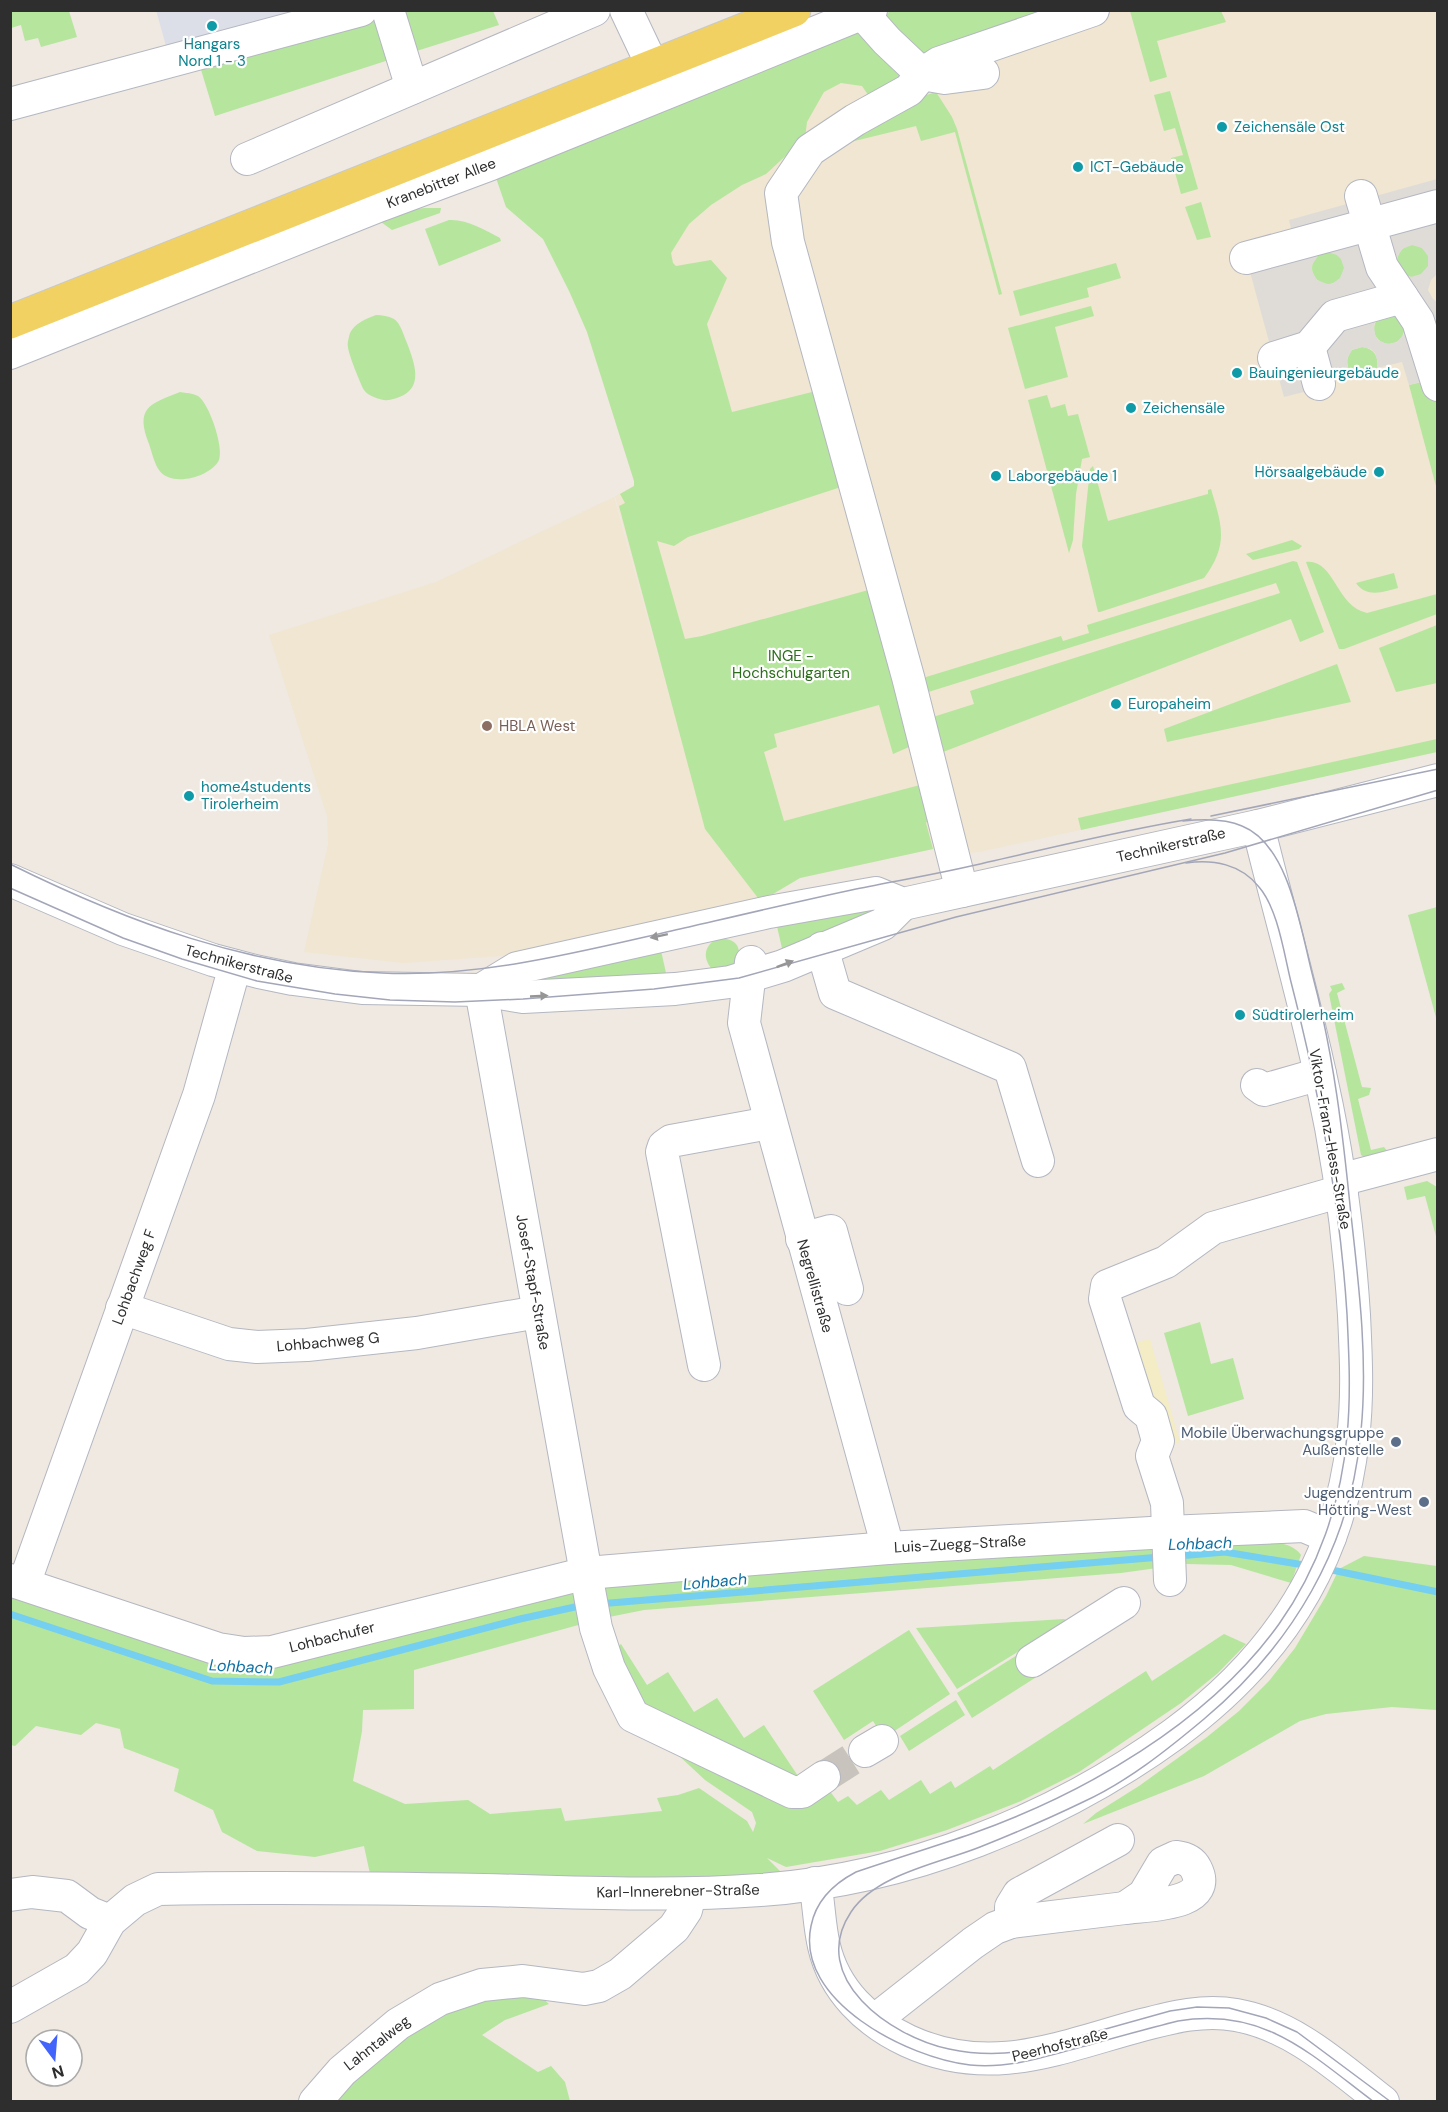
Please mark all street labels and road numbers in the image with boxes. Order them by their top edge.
street label: Kranebitter Allee [383,153,499,213]
street label: Technikerstraße [1115,823,1227,867]
street label: Technikerstraße [183,940,295,988]
street label: Viktor-Franz-Hess-Straße [1304,1047,1356,1231]
street label: Josef-Stapf-Straße [511,1213,555,1351]
street label: Lohbachweg F [108,1227,160,1327]
street label: Negrellistraße [792,1237,838,1335]
street label: Lohbachweg G [276,1328,380,1356]
street label: Luis-Zuegg-Straße [893,1531,1027,1557]
street label: Lohbachufer [287,1617,377,1657]
street label: Karl-Innerebner-Straße [596,1880,760,1902]
street label: Lahntalweg [340,2011,414,2075]
street label: Peerhofstraße [1010,2023,1110,2067]

